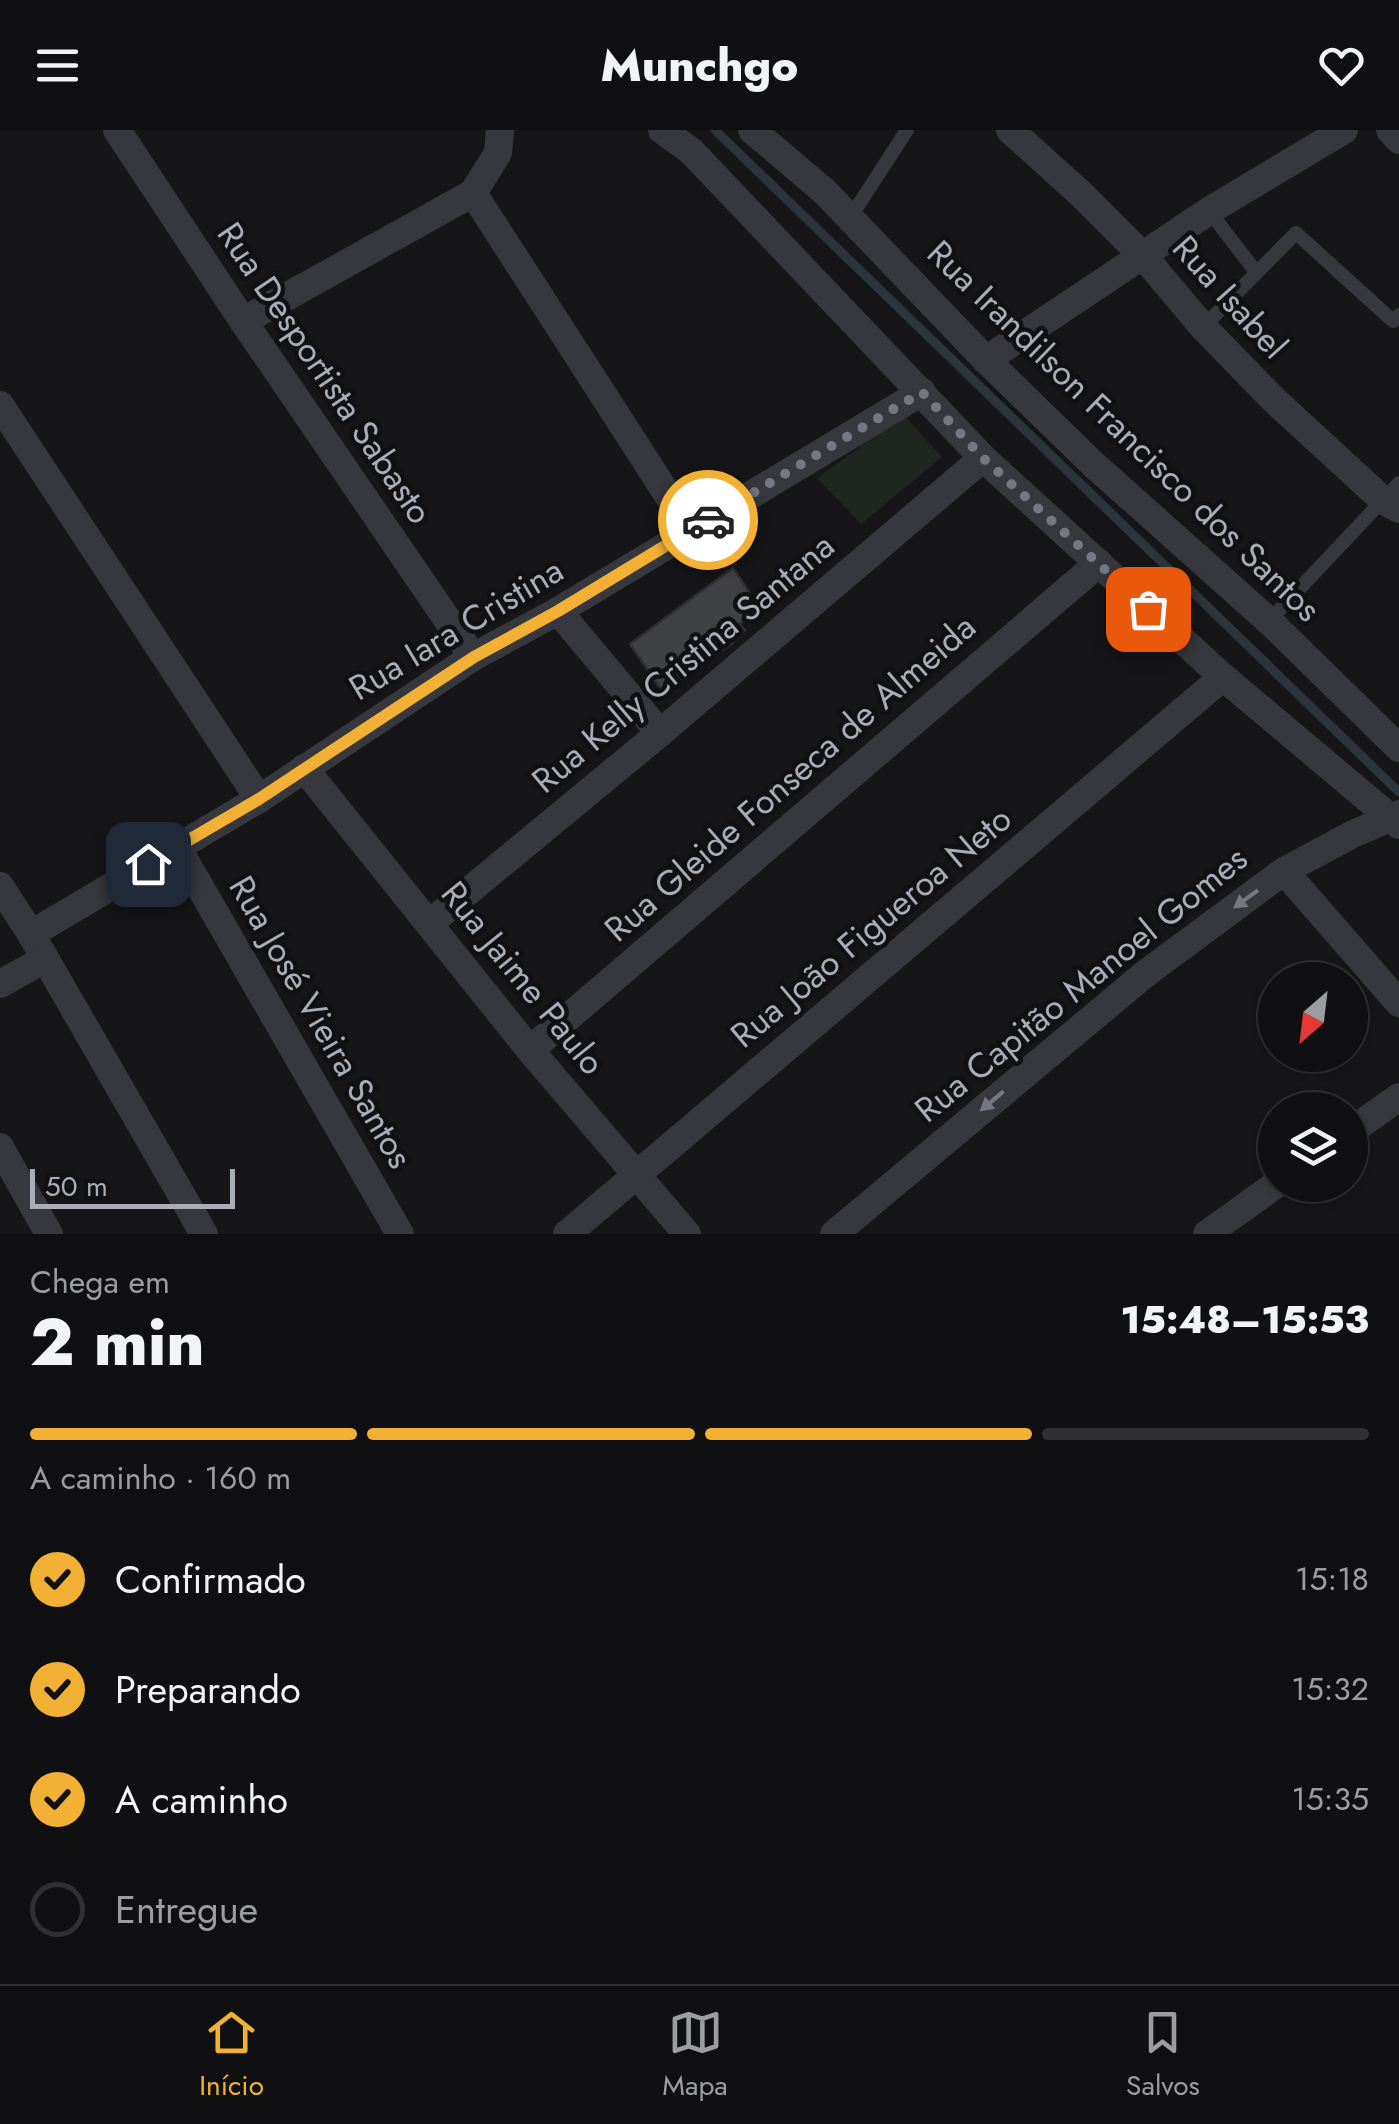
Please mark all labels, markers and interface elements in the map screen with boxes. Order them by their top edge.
text: Munchgo [601,33,798,98]
icon: menu [30,38,85,93]
icon: heart [1314,38,1369,93]
street label: Rua Desportista Sabasto [205,212,445,534]
street label: Rua Isabel [1161,224,1299,370]
street label: Rua Irandilson Francisco dos Santos [916,229,1332,633]
courier [658,470,758,570]
icon: car [681,493,736,548]
street label: Rua Kelly Cristina Santana [521,521,845,805]
street label: Rua Iara Cristina [339,545,573,713]
pin [1106,567,1191,652]
icon: bag [1121,582,1176,637]
street label: Rua Gleide Fonseca de Almeida [594,603,986,953]
street label: Rua João Figueroa Neto [720,794,1022,1060]
pin [106,822,191,907]
street label: Rua Capitão Manoel Gomes [904,834,1258,1134]
icon: home [121,837,176,892]
street label: Rua José Vieira Santos [217,867,425,1177]
street label: Rua Jaime Paulo [429,871,617,1085]
one-way arrow [1233,889,1259,908]
north arrow [1258,962,1368,1072]
map controls [1258,962,1368,1202]
one-way arrow [979,1090,1004,1112]
button: layers [1258,1092,1368,1202]
scale bar [30,1164,235,1208]
text: 50 m [45,1166,108,1207]
text: Chega em [30,1259,170,1305]
text: 15:48–15:53 [1120,1292,1369,1347]
text: 2 min [30,1295,205,1389]
text: A caminho · 160 m [30,1455,291,1501]
icon: check [30,1552,85,1607]
text: Confirmado [115,1552,306,1607]
text: 15:18 [1295,1556,1369,1602]
icon: check [30,1662,85,1717]
text: Preparando [115,1662,301,1717]
text: 15:32 [1291,1666,1369,1712]
icon: check [30,1772,85,1827]
text: A caminho [115,1772,288,1827]
text: 15:35 [1291,1776,1369,1822]
text: Entregue [115,1882,258,1937]
tab: Início [199,2005,264,2106]
tab: Mapa [662,2005,728,2106]
tab: Salvos [1126,2005,1200,2106]

